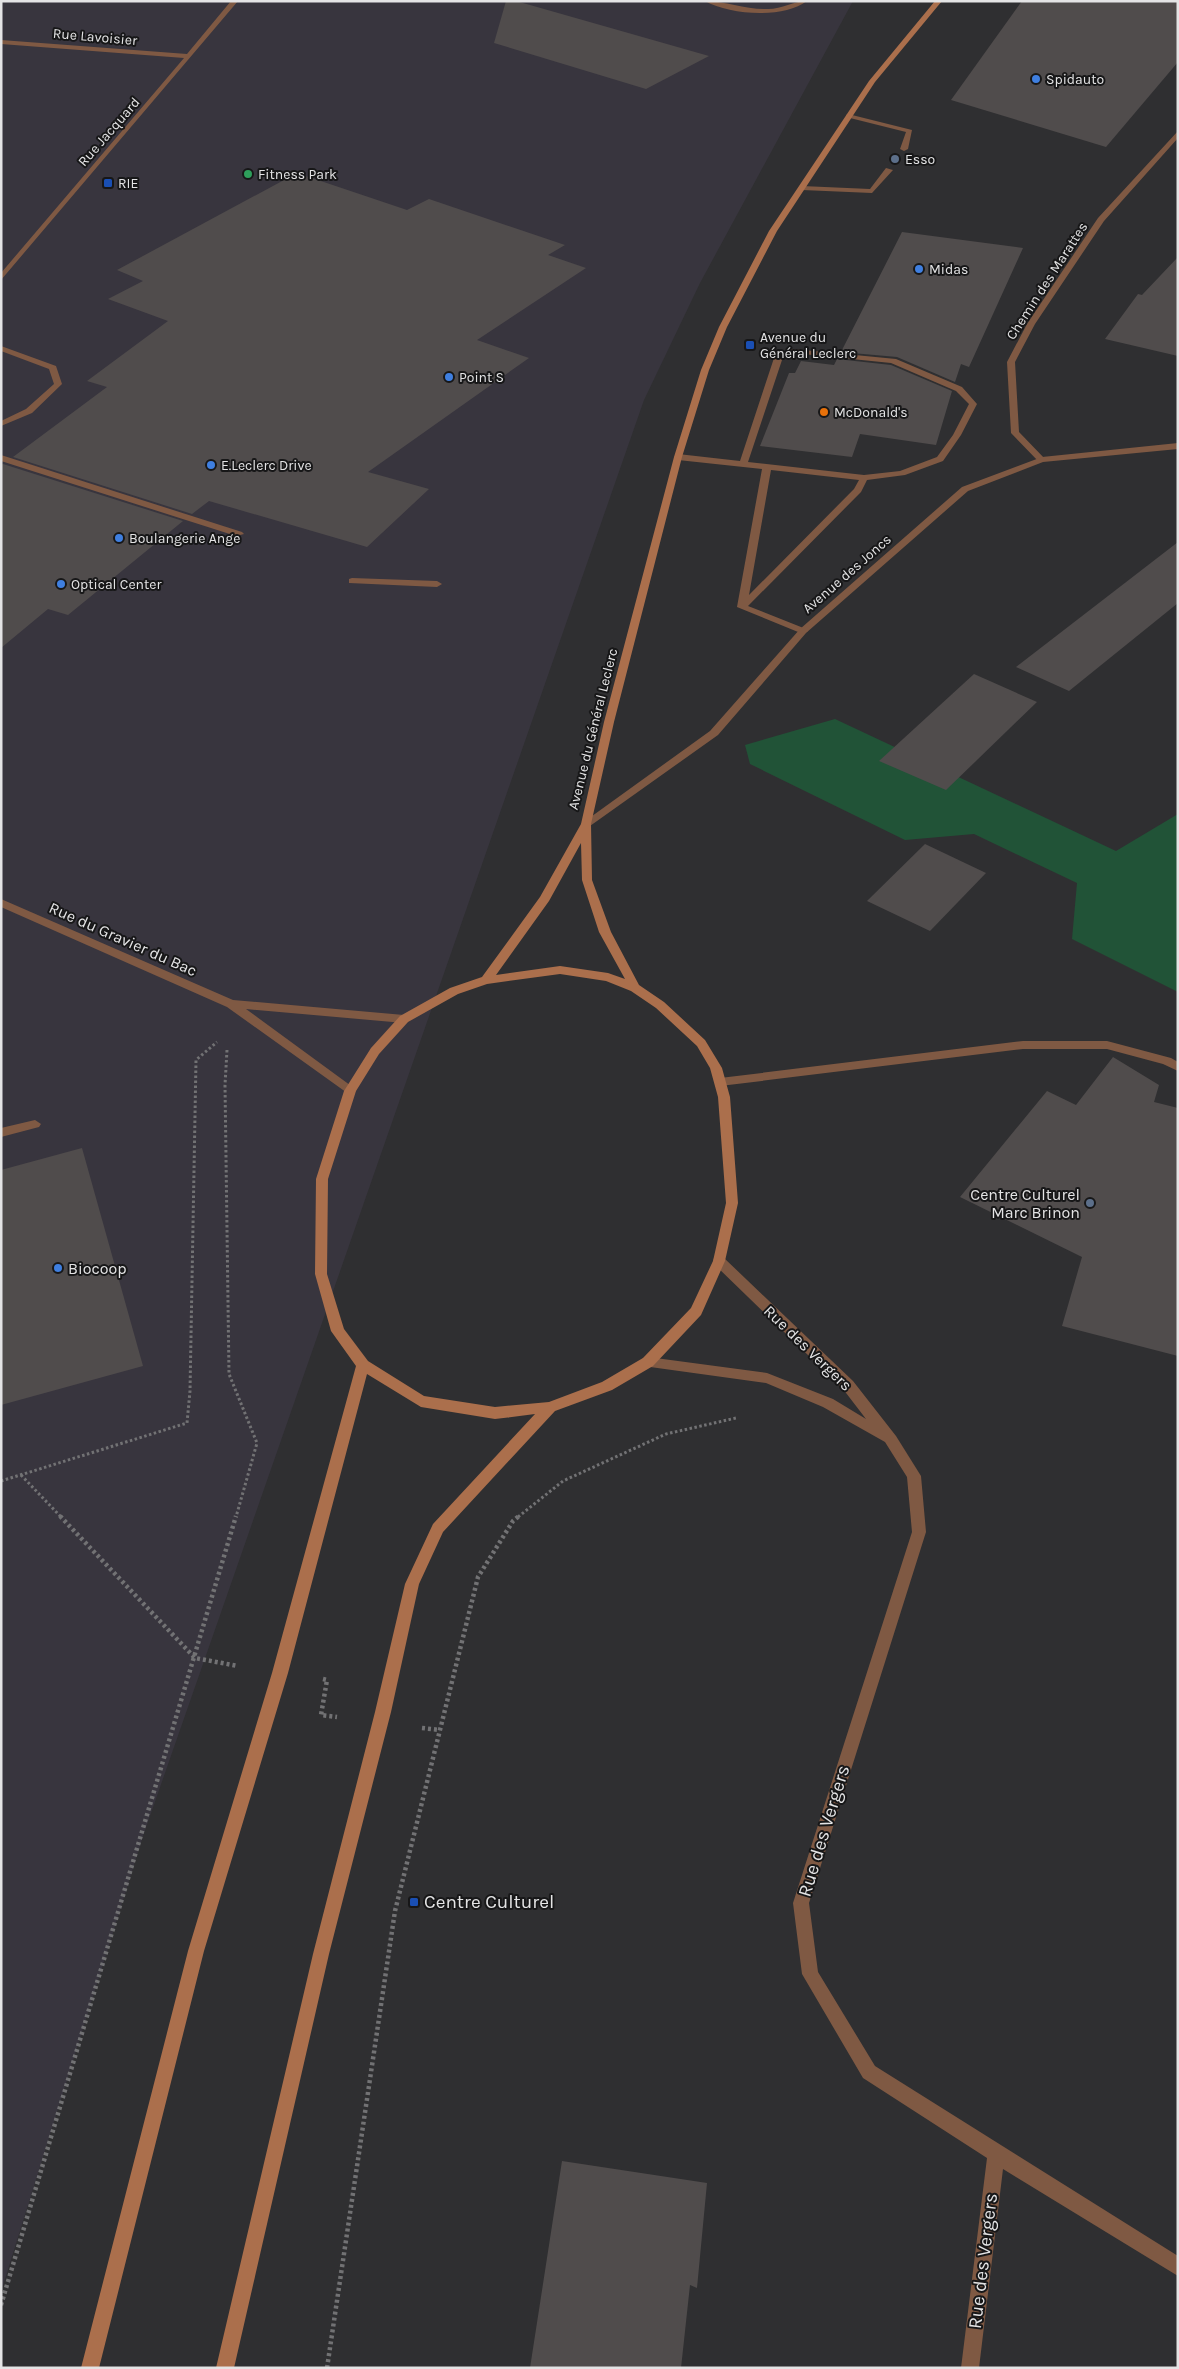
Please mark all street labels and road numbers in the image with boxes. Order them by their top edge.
street label: Rue Lavoisier [52,25,139,49]
street label: Rue Jacquard [74,94,144,170]
street label: Chemin des Marattes [1003,219,1091,343]
street label: Avenue des Joncs [799,531,895,617]
street label: Avenue du Général Leclerc [565,647,621,811]
street label: Rue du Gravier du Bac [46,898,200,980]
street label: Rue des Vergers [760,1301,856,1395]
street label: Rue des Vergers [794,1762,854,1900]
street label: Rue des Vergers [964,2192,1002,2330]

